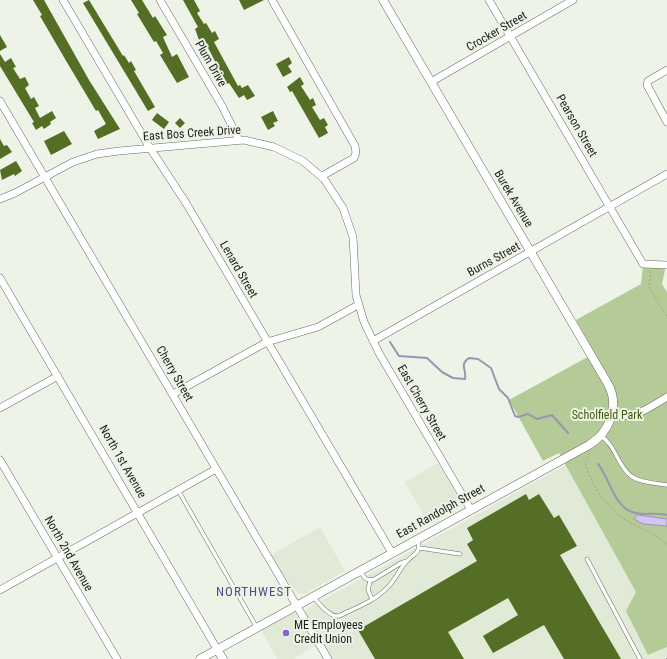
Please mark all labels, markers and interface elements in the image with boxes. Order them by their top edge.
street label: Crocker Street [464,9,530,55]
street label: Plum Drive [191,38,229,90]
street label: Pearson Street [552,92,600,160]
street label: East Bos Creek Drive [143,123,241,145]
street label: Burek Avenue [490,168,536,230]
street label: Lenard Street [216,239,260,301]
street label: Burns Street [465,240,523,280]
street label: Cherry Street [152,344,196,404]
street label: East Cherry Street [394,363,448,443]
park label: Scholfield Park [572,409,642,423]
street label: North 1st Avenue [95,423,149,501]
street label: East Randolph Street [394,482,488,542]
street label: North 2nd Avenue [41,514,95,594]
district label: NORTHWEST [216,585,292,601]
place label: ME Employees Credit Union [294,619,363,647]
marker: ME Employees Credit Union [281,628,291,638]

